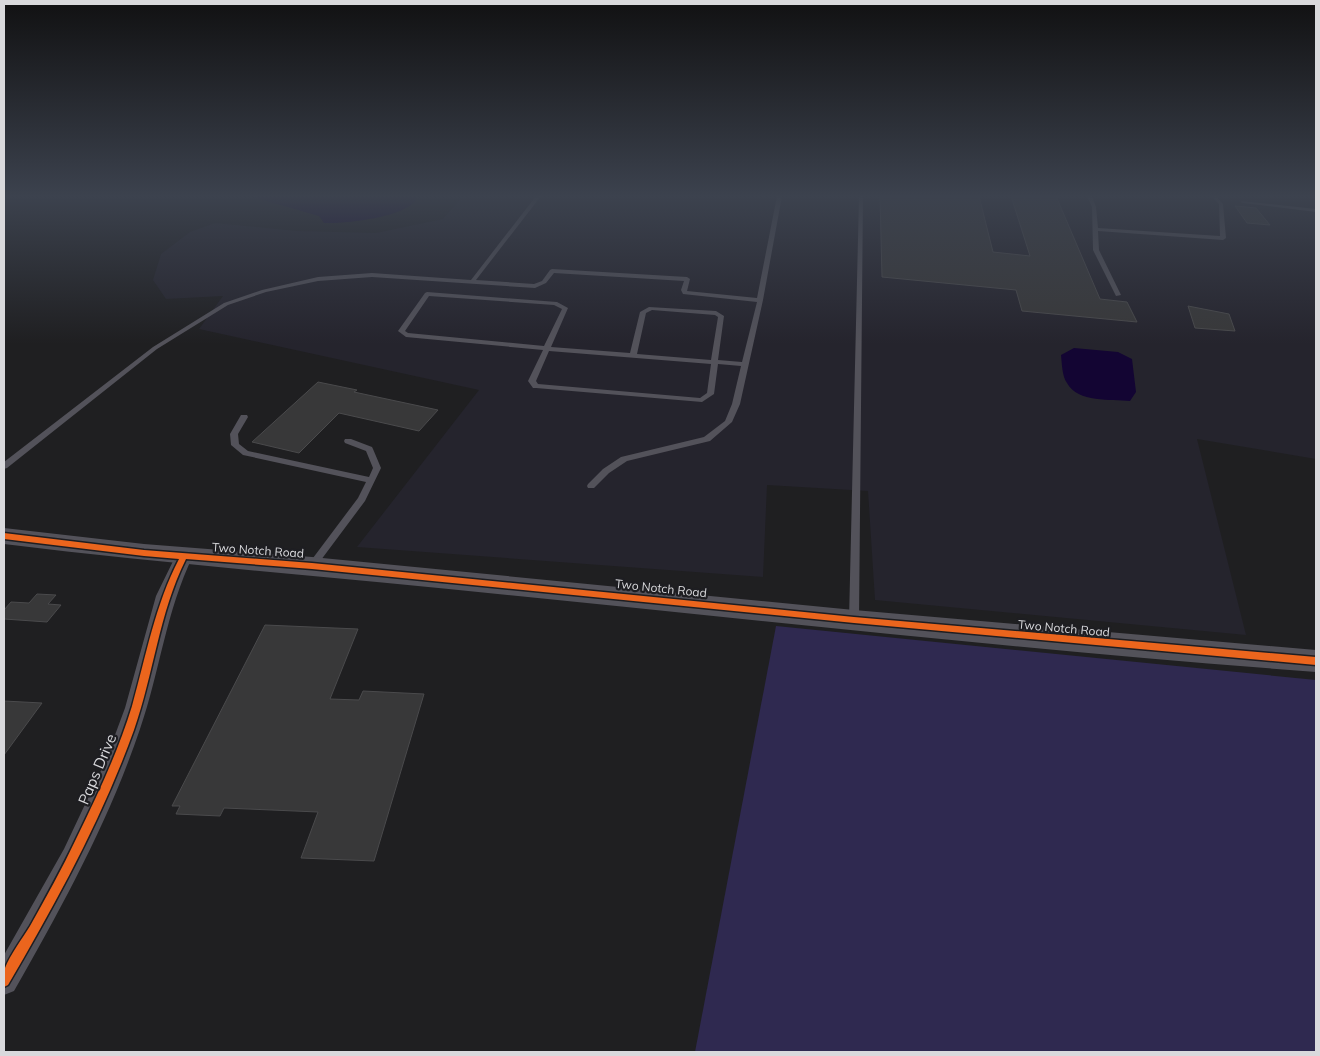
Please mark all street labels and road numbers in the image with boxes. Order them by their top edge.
street label: Two Notch Road [211,539,305,561]
street label: Two Notch Road [614,576,708,600]
street label: Two Notch Road [1017,617,1111,639]
street label: Paps Drive [74,731,120,807]

